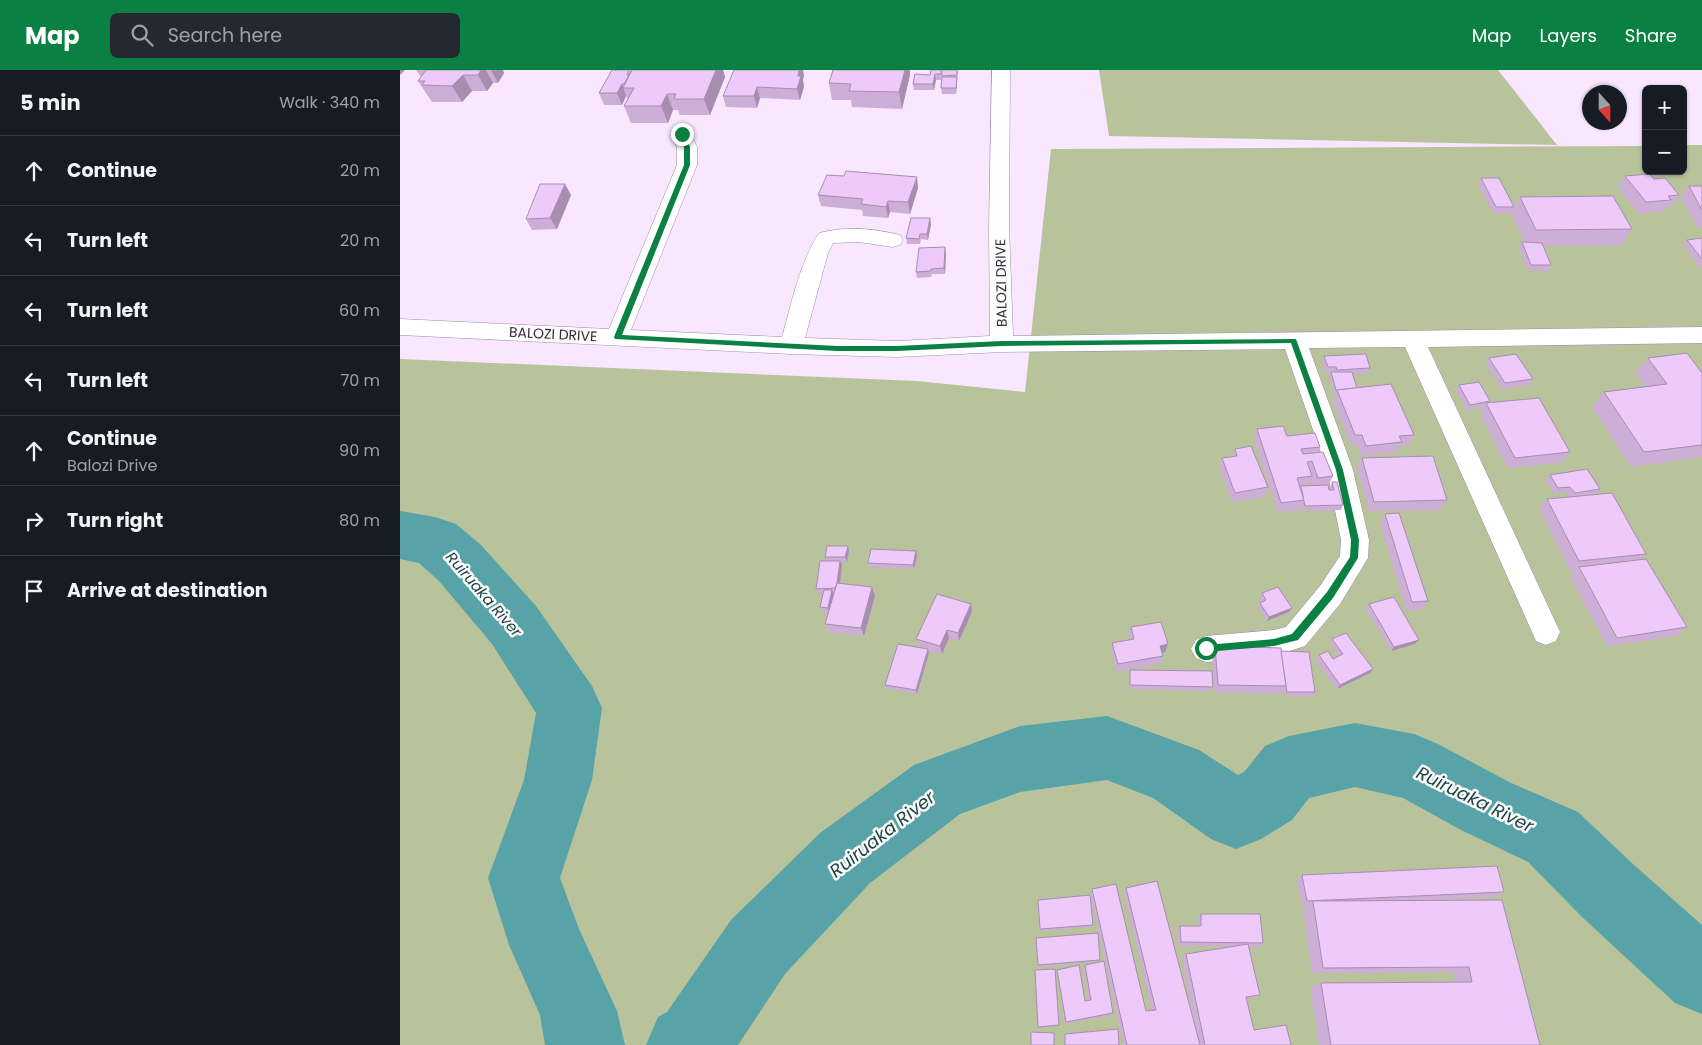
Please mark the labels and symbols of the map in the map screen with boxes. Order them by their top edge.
north arrow [1582,85,1627,130]
route end [671,123,694,146]
street label: BALOZI DRIVE [990,239,1012,327]
street label: BALOZI DRIVE [508,322,598,346]
water label: Ruiruaka River [441,547,527,641]
route start [1195,637,1218,660]
water label: Ruiruaka River [1412,760,1539,839]
water label: Ruiruaka River [824,784,941,883]

